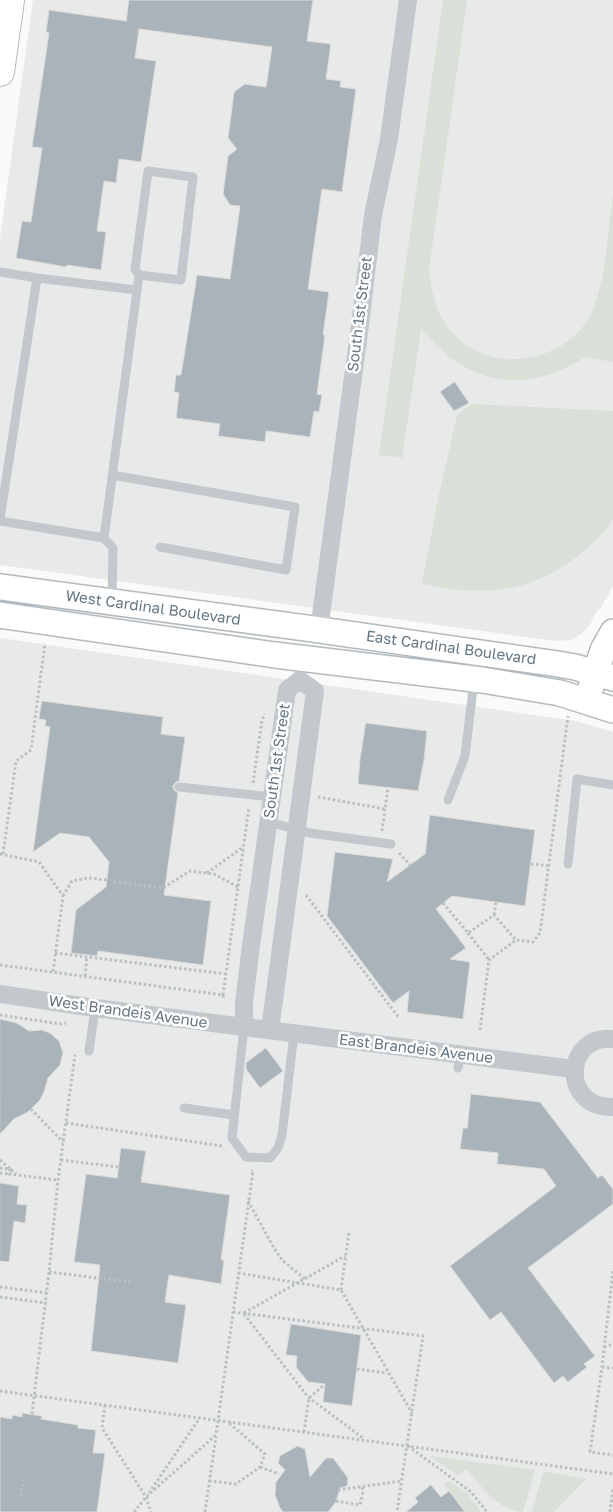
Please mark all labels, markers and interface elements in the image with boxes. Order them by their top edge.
street label: South 1st Street [344,255,376,373]
street label: West Cardinal Boulevard [64,587,242,629]
street label: East Cardinal Boulevard [365,627,537,669]
street label: South 1st Street [260,702,294,820]
street label: West Brandeis Avenue [47,992,209,1032]
street label: East Brandeis Avenue [338,1031,494,1067]

